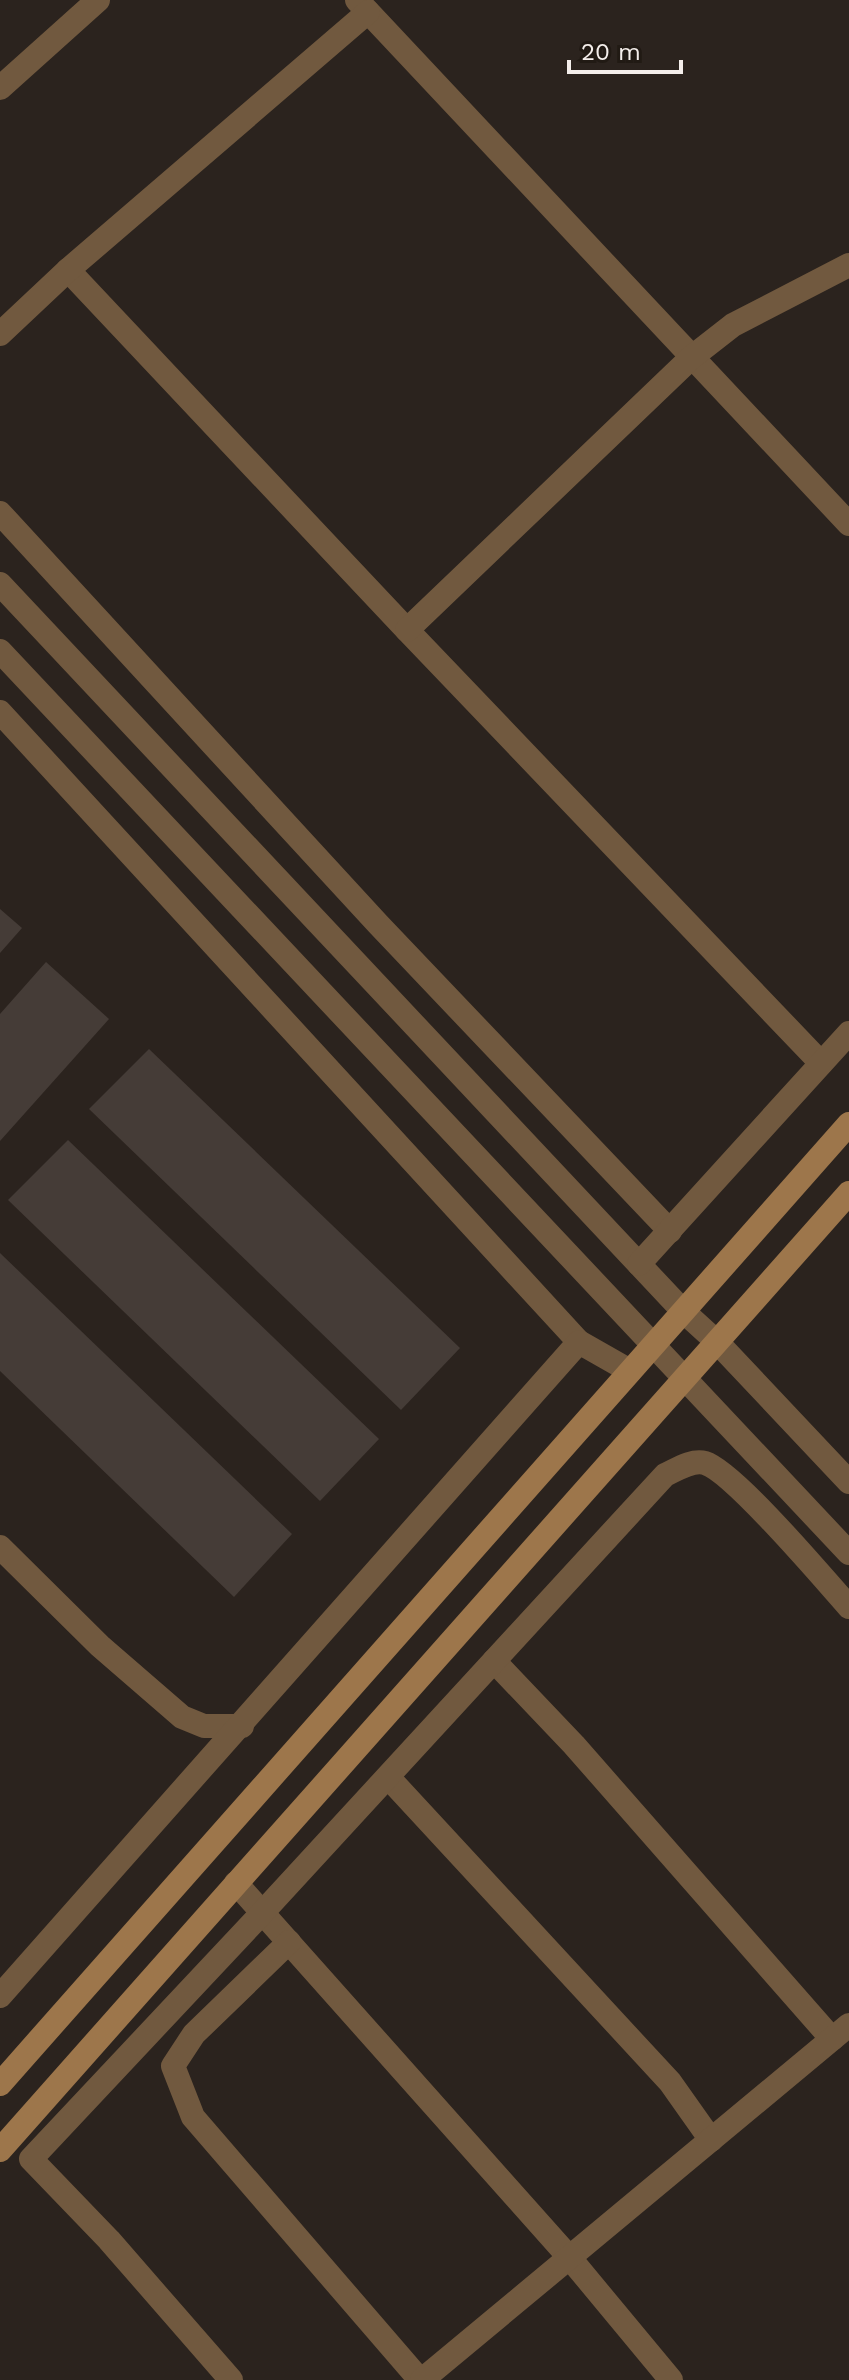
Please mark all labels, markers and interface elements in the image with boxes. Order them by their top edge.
scale bar [569,24,681,74]
text: 20 m [581,38,641,66]

